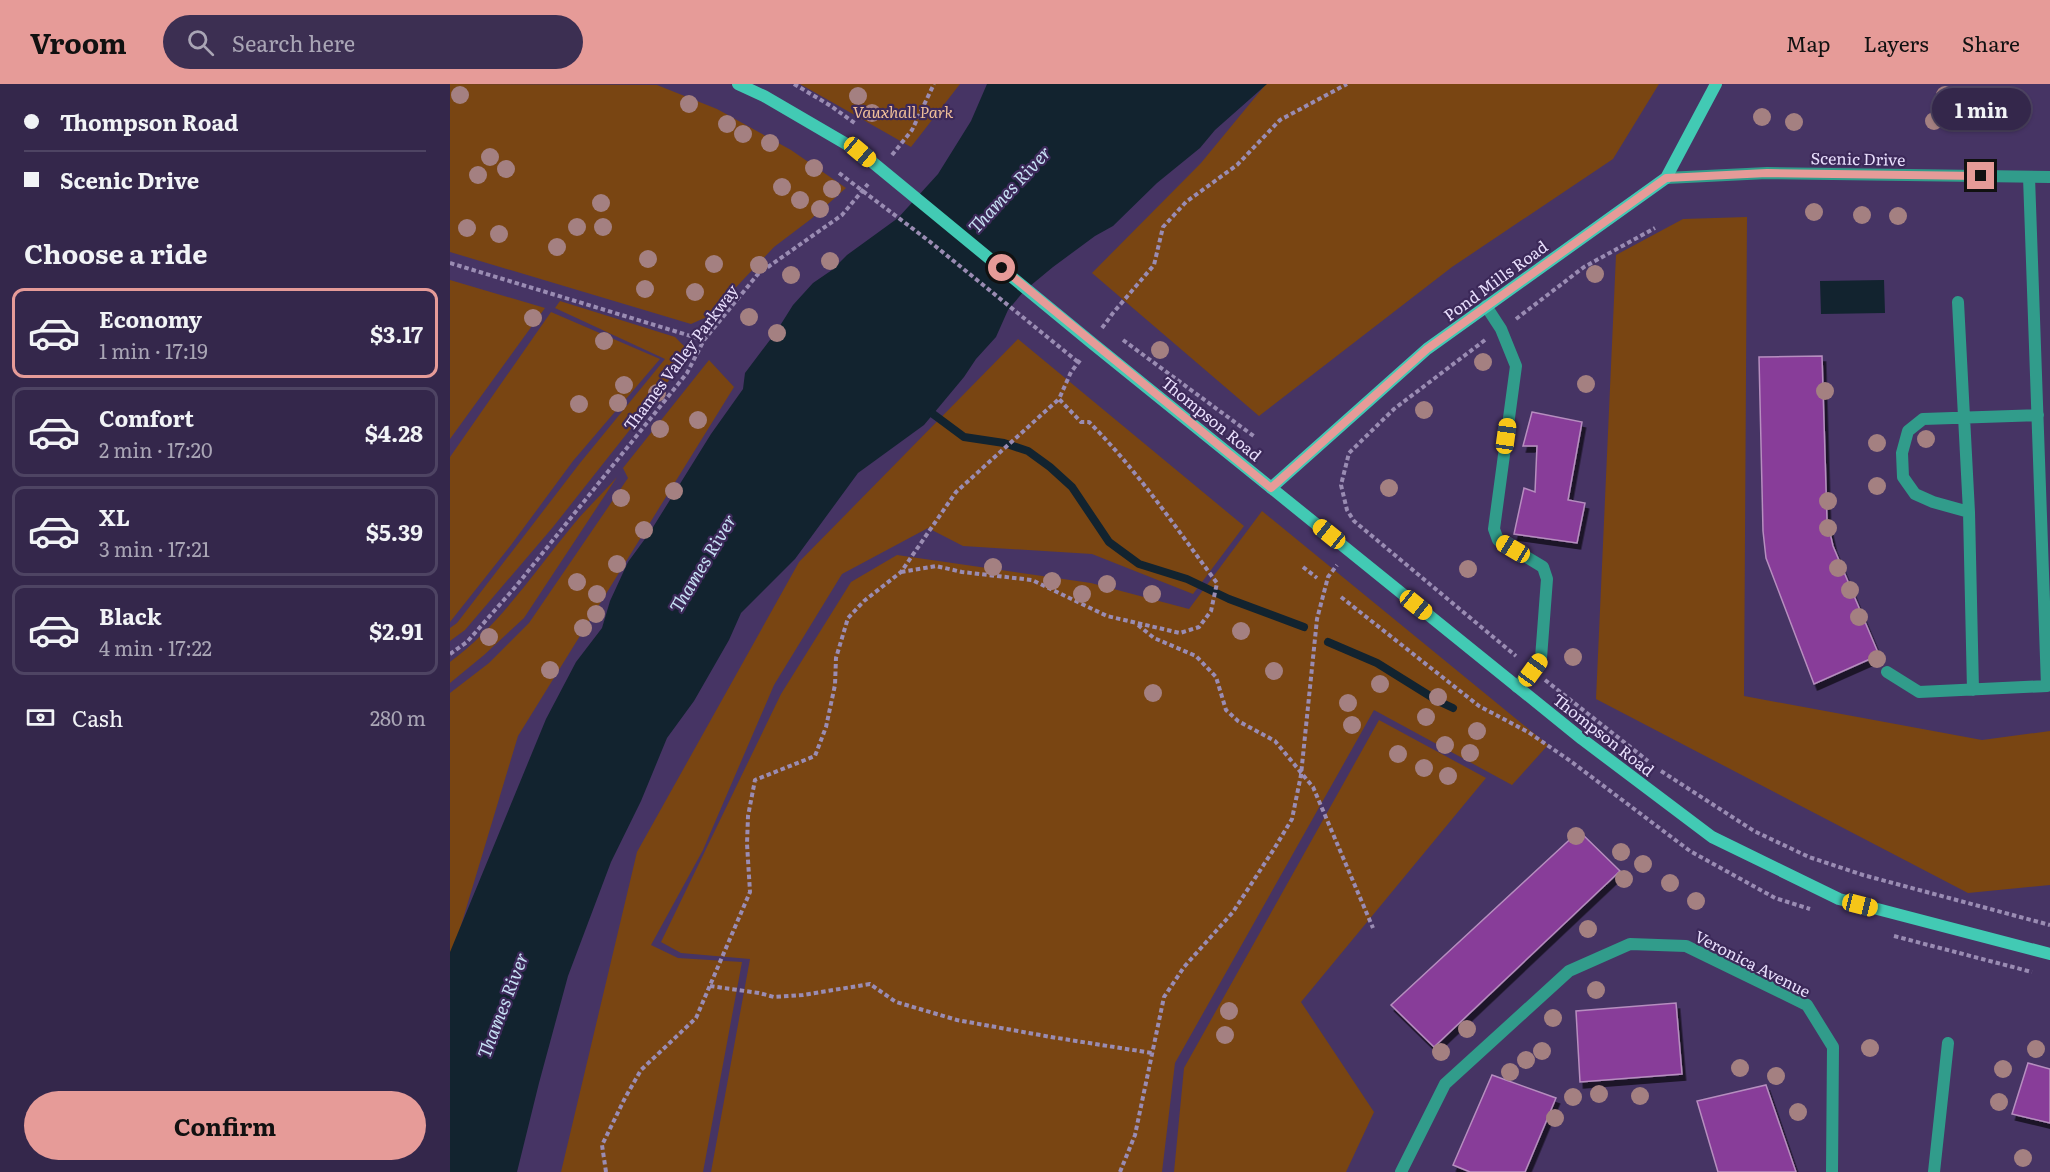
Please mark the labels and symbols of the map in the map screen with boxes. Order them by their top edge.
callout: 1 min [1932,89,2030,131]
park label: Vauxhall Park [853,99,954,123]
car [840,134,880,170]
water label: Thames River [961,139,1057,239]
street label: Scenic Drive [1810,145,1906,171]
route end [1967,162,1994,189]
street label: Pond Mills Road [1438,234,1552,326]
route start [988,254,1015,281]
street label: Thames Valley Parkway [617,278,744,435]
street label: Thompson Road [1157,370,1267,466]
car [1495,417,1517,455]
water label: Thames River [662,509,742,617]
car [1309,516,1349,552]
car [1493,532,1533,566]
car [1396,587,1436,623]
car [1515,650,1551,690]
street label: Thompson Road [1548,687,1660,781]
car [1840,892,1880,918]
street label: Veronica Avenue [1691,924,1815,1002]
water label: Thames River [470,948,534,1062]

